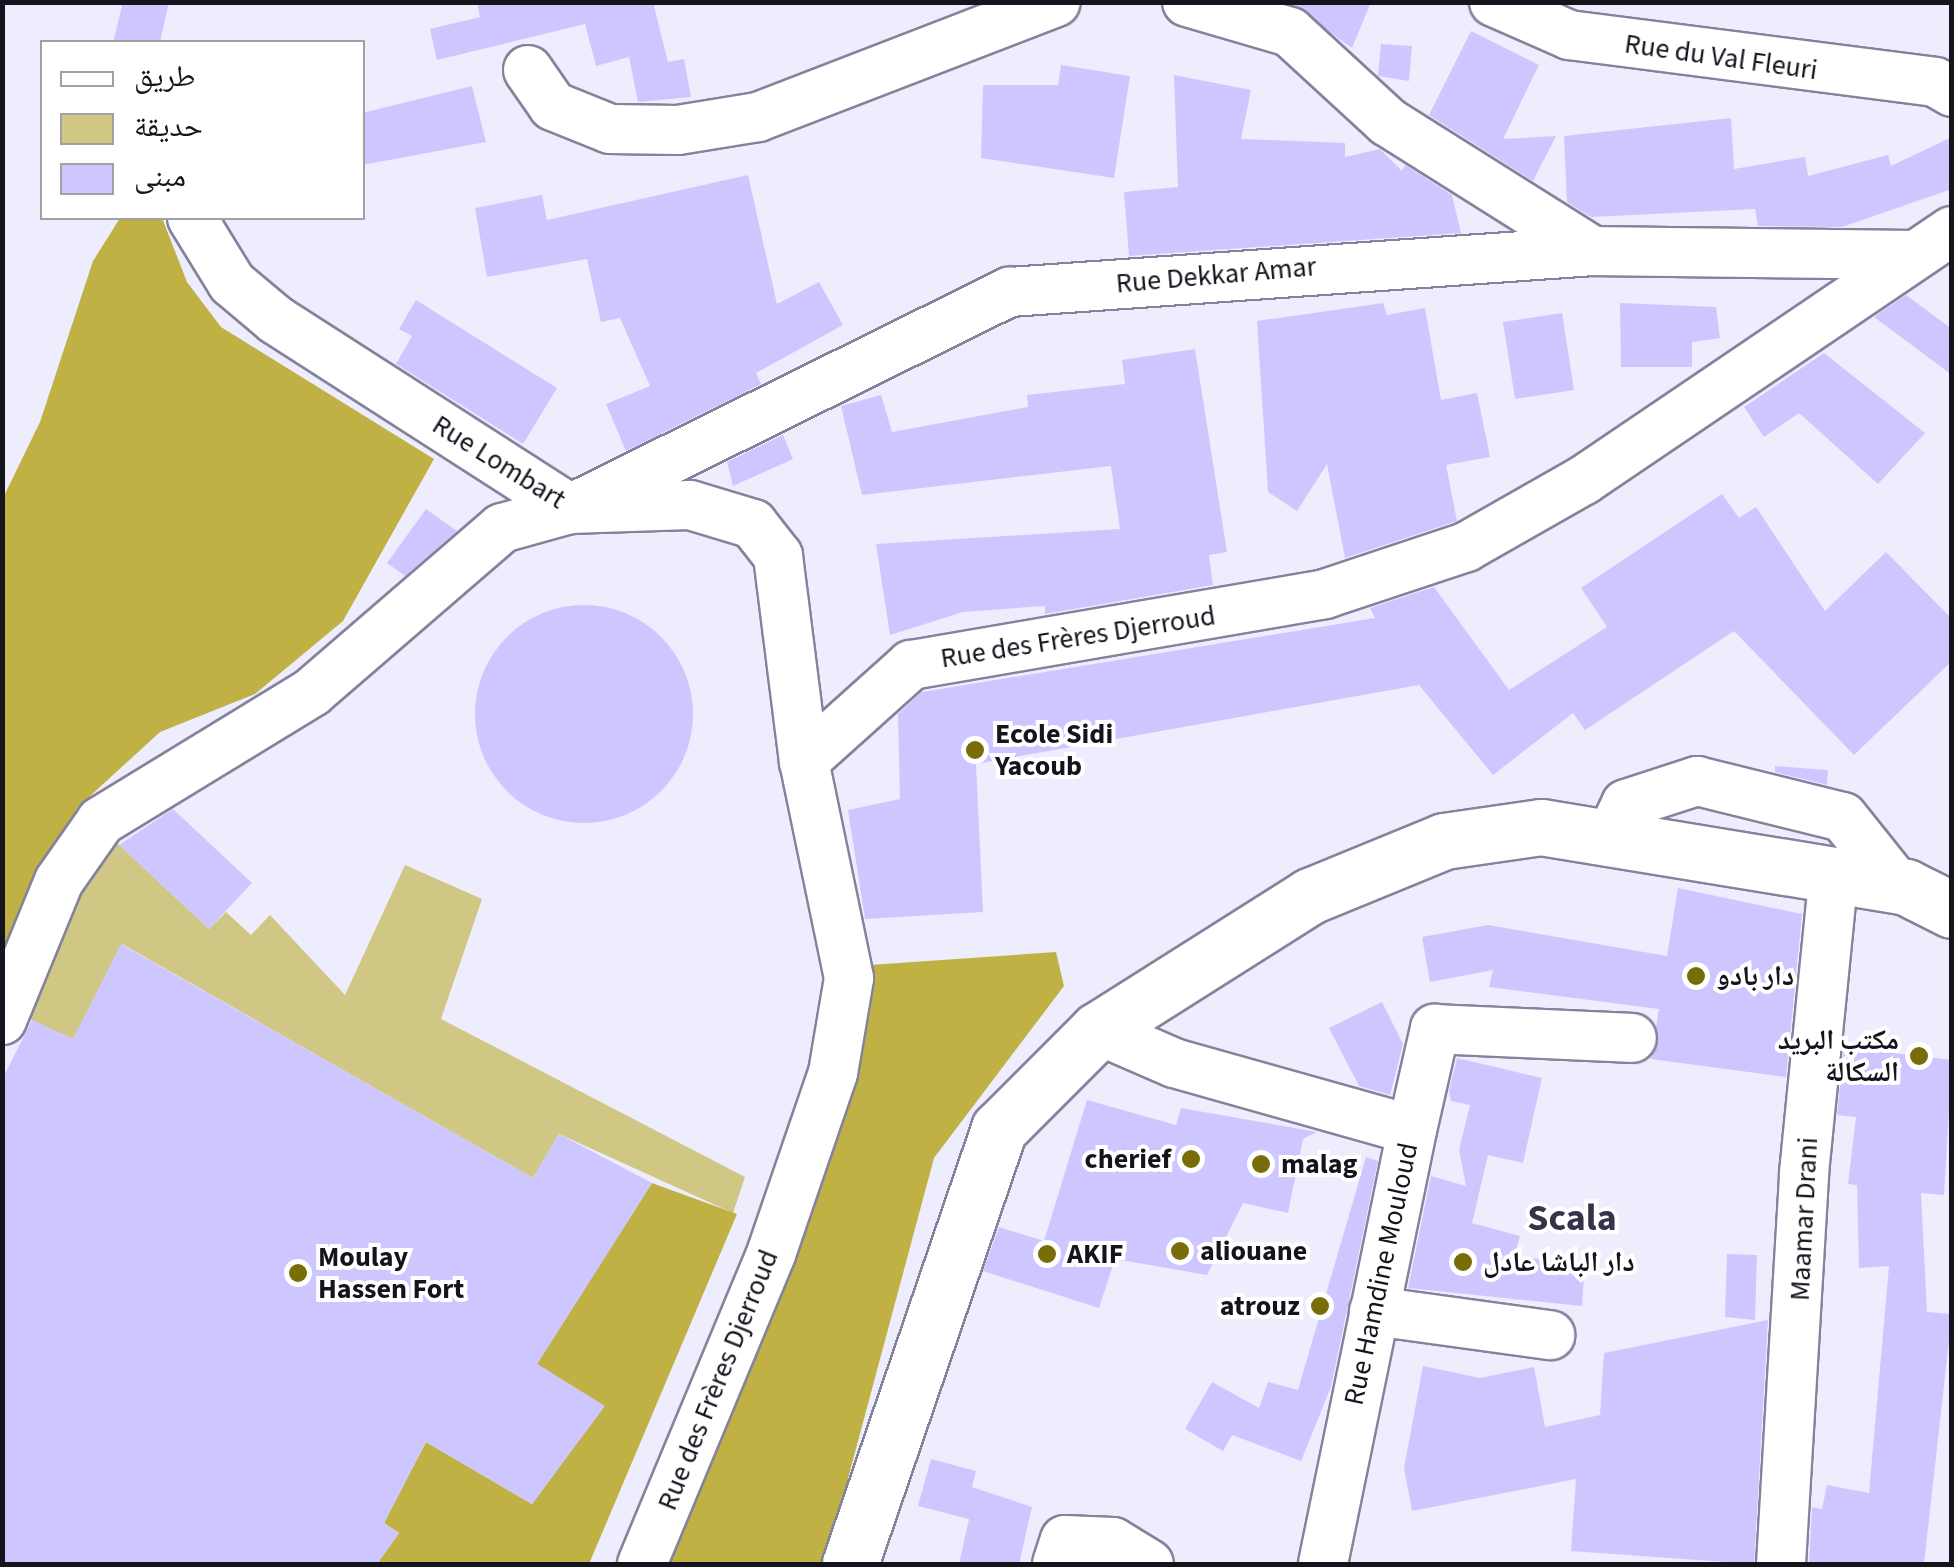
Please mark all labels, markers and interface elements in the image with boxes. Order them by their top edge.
street label: Rue du Val Fleuri [1622,27,1820,87]
legend [40,40,365,220]
text: طريق [134,55,195,98]
text: حديقة [134,105,203,148]
text: مبنى [134,155,186,198]
street label: Rue Dekkar Amar [1114,250,1318,300]
street label: Rue Lombart [426,408,572,516]
street label: Rue des Frères Djerroud [938,599,1218,675]
place label: Ecole Sidi Yacoub [995,717,1113,783]
marker: Ecole Sidi Yacoub [964,739,986,761]
place label: دار بادو [1716,959,1794,993]
marker: دار بادو [1685,965,1707,987]
place label: مكتب البريد السكالة [1778,1023,1899,1089]
marker: مكتب البريد السكالة [1908,1045,1930,1067]
street label: Maamar Drani [1783,1136,1825,1302]
street label: Rue Hamdine Mouloud [1337,1140,1425,1408]
place label: cherief [1085,1142,1171,1176]
place label: malag [1281,1147,1357,1181]
marker: cherief [1180,1148,1202,1170]
marker: malag [1250,1153,1272,1175]
district label: Scala [1527,1196,1617,1242]
place label: aliouane [1200,1234,1307,1268]
place label: AKIF [1067,1237,1123,1271]
place label: Moulay Hassen Fort [318,1240,464,1306]
marker: aliouane [1169,1240,1191,1262]
marker: AKIF [1036,1243,1058,1265]
street label: Rue des Frères Djerroud [650,1245,786,1515]
place label: دار الباشا عادل [1483,1245,1635,1279]
marker: دار الباشا عادل [1452,1251,1474,1273]
marker: Moulay Hassen Fort [287,1262,309,1284]
place label: atrouz [1220,1289,1300,1323]
marker: atrouz [1309,1295,1331,1317]

